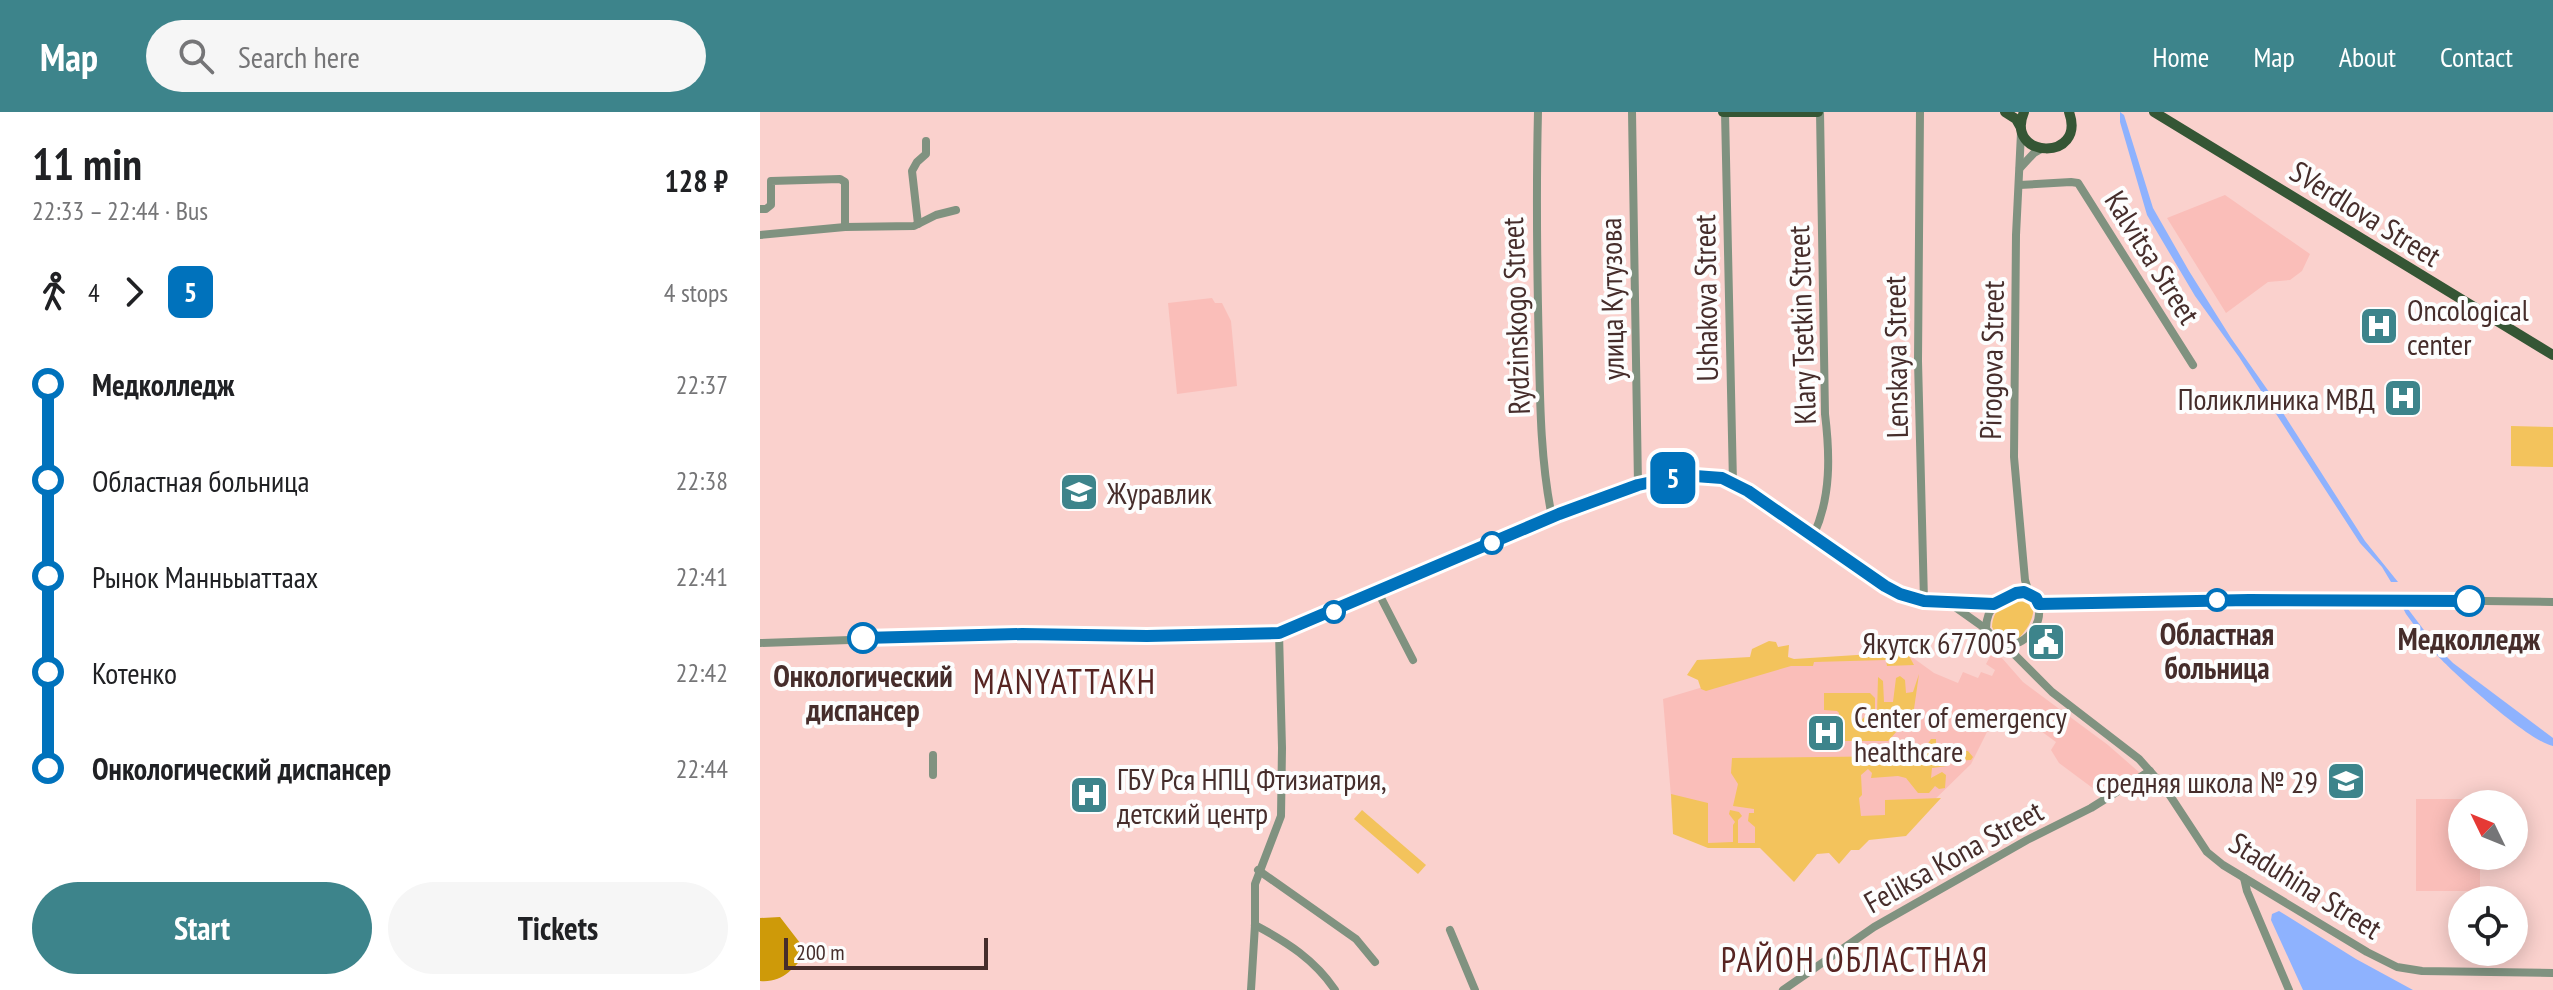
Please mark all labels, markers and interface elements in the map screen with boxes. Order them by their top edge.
search box [146,20,706,92]
text: Map [40,32,98,81]
icon: search [174,34,218,78]
text: Search here [238,37,360,76]
text: Home [2153,38,2209,75]
text: Map [2253,38,2295,75]
text: About [2339,38,2396,75]
text: Contact [2440,38,2513,75]
text: 11 min [32,135,142,192]
street label: SVerdlova Street [2283,151,2449,275]
text: 128 ₽ [664,161,728,200]
street label: Kalvitsa Street [2097,183,2210,332]
text: 22:33 – 22:44 · Bus [32,194,208,227]
street label: Ushakova Street [1684,213,1726,382]
street label: Rydzinskogo Street [1492,216,1538,415]
street label: улица Кутузова [1590,217,1632,381]
street label: Klary Tsetkin Street [1778,224,1824,425]
icon: walk [32,270,76,314]
icon: forward [112,270,156,314]
text: 5 [184,273,197,310]
street label: Lenskaya Street [1874,275,1916,438]
text: 4 [88,276,100,309]
text: 4 stops [664,276,728,309]
street label: Pirogova Street [1970,279,2012,440]
place label: Oncological center [2407,290,2529,363]
hospital icon: Oncological center [2358,305,2400,347]
text: Медколледж [92,365,235,404]
text: 22:37 [676,368,728,401]
hospital icon: Поликлиника МВД [2382,377,2424,419]
place label: Поликлиника МВД [2178,379,2375,418]
line badge: 5 [1647,452,1699,504]
text: 5 [1666,459,1680,496]
text: Областная больница [92,461,310,500]
text: 22:38 [676,464,728,497]
school or university icon: Журавлик [1058,471,1100,513]
place label: Журавлик [1106,473,1212,512]
unlabelled marker [1481,532,1503,554]
text: Рынок Манньыаттаах [92,557,318,596]
text: 22:41 [676,560,728,593]
marker: Медколледж [2454,586,2484,616]
marker: Областная больница [2206,589,2228,611]
unlabelled marker [1323,601,1345,623]
place label: Областная больница [2160,614,2274,687]
place label: Медколледж [2398,619,2541,658]
public building icon: Якутск 677005 [2025,621,2067,663]
marker: Онкологический диспансер [848,623,878,653]
place label: Якутск 677005 [1862,623,2018,662]
text: Котенко [92,653,177,692]
text: 22:42 [676,656,728,689]
place label: Онкологический диспансер [773,656,953,729]
district label: MANYATTAKH [973,659,1157,703]
place label: Center of emergency healthcare [1854,697,2068,770]
hospital icon: Center of emergency healthcare [1805,712,1847,754]
text: Онкологический диспансер [92,749,391,788]
text: 22:44 [676,752,728,785]
place label: ГБУ Рся НПЦ Фтизиатрия, детский центр [1117,759,1387,832]
school or university icon: средняя школа № 29 [2325,760,2367,802]
place label: средняя школа № 29 [2096,762,2318,801]
hospital icon: ГБУ Рся НПЦ Фтизиатрия, детский центр [1068,774,1110,816]
street label: Feliksa Kona Street [1857,790,2050,921]
north arrow [2448,790,2528,870]
map controls [2448,790,2528,966]
street label: Staduhina Street [2223,823,2390,948]
button: Start [32,882,372,974]
button: Tickets [388,882,728,974]
button: locate [2448,886,2528,966]
scale bar [784,934,988,970]
district label: РАЙОН ОБЛАСТНАЯ [1721,937,1989,981]
text: 200 m [796,938,845,966]

